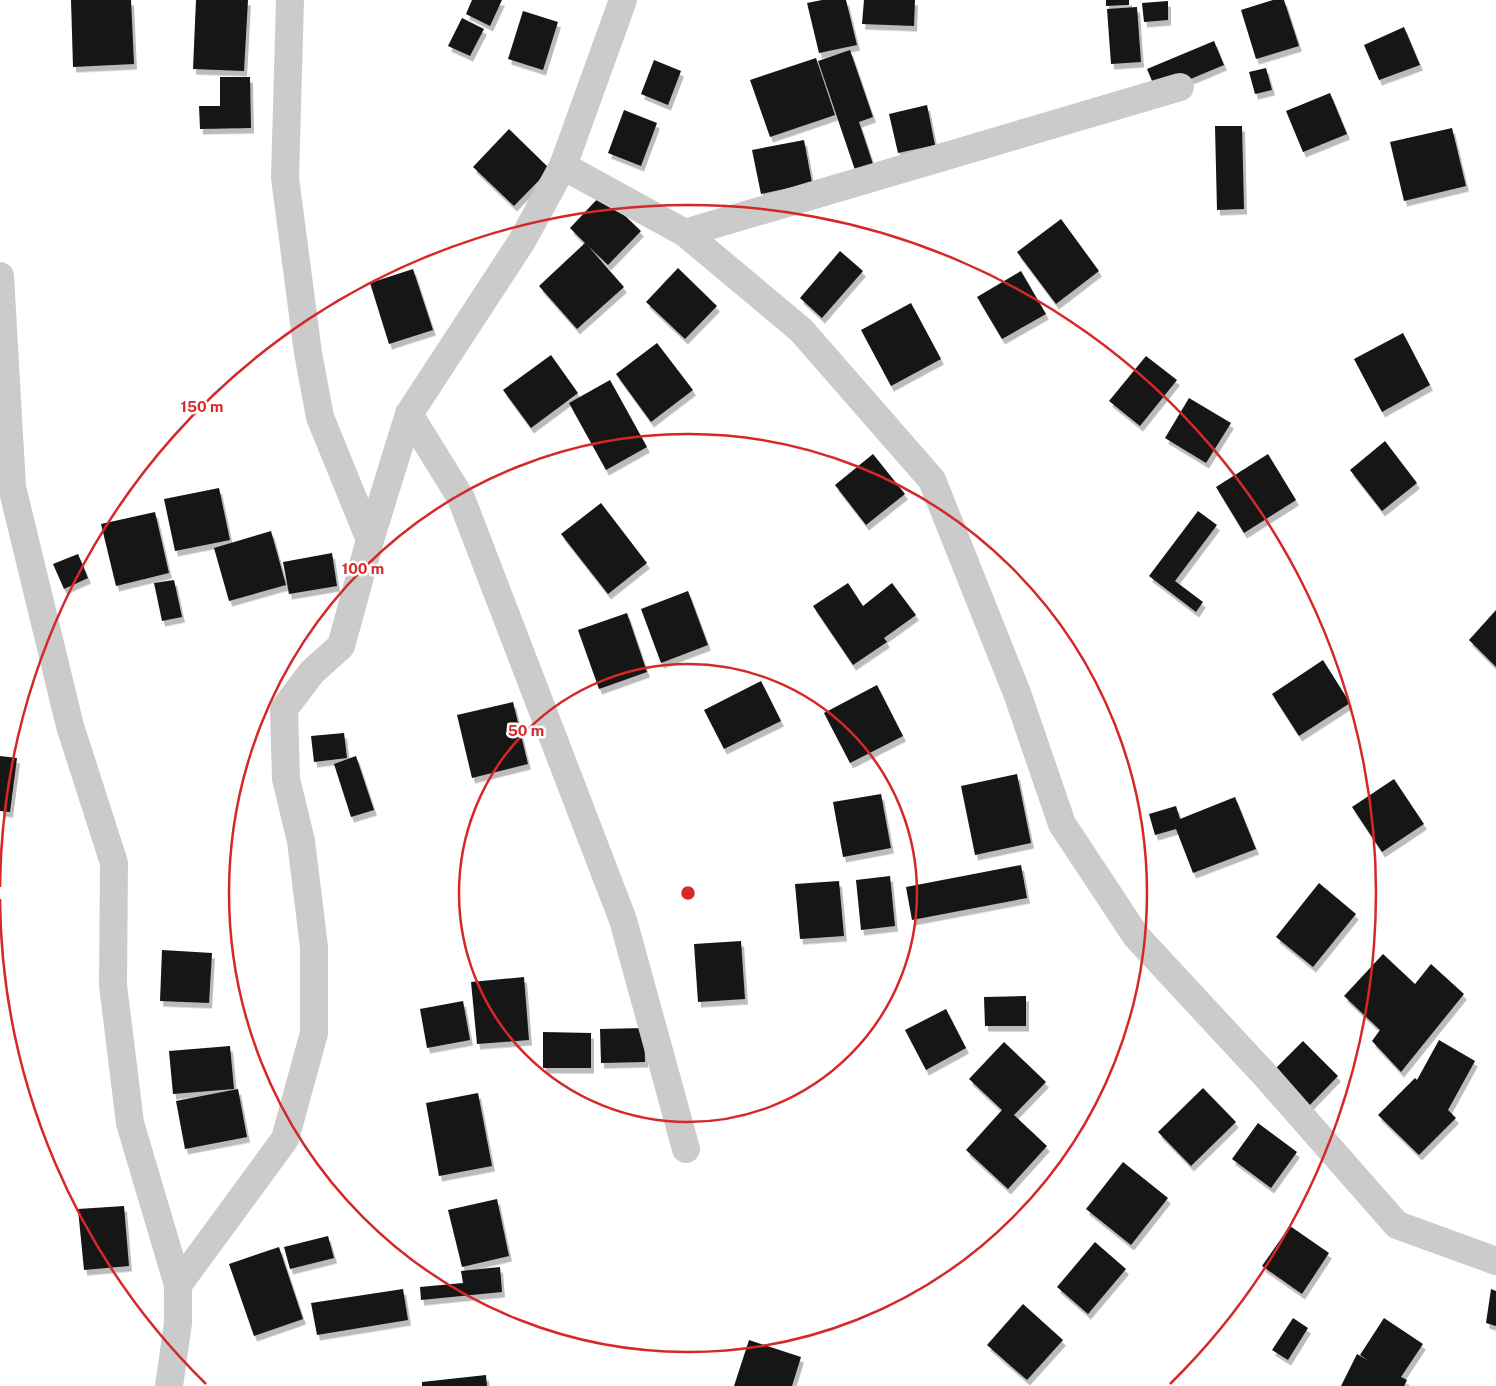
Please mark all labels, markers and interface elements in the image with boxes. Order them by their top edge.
text: 150 m [180,398,224,415]
text: 100 m [342,560,384,577]
text: 50 m [508,722,544,739]
centre of rings [679,884,697,902]

